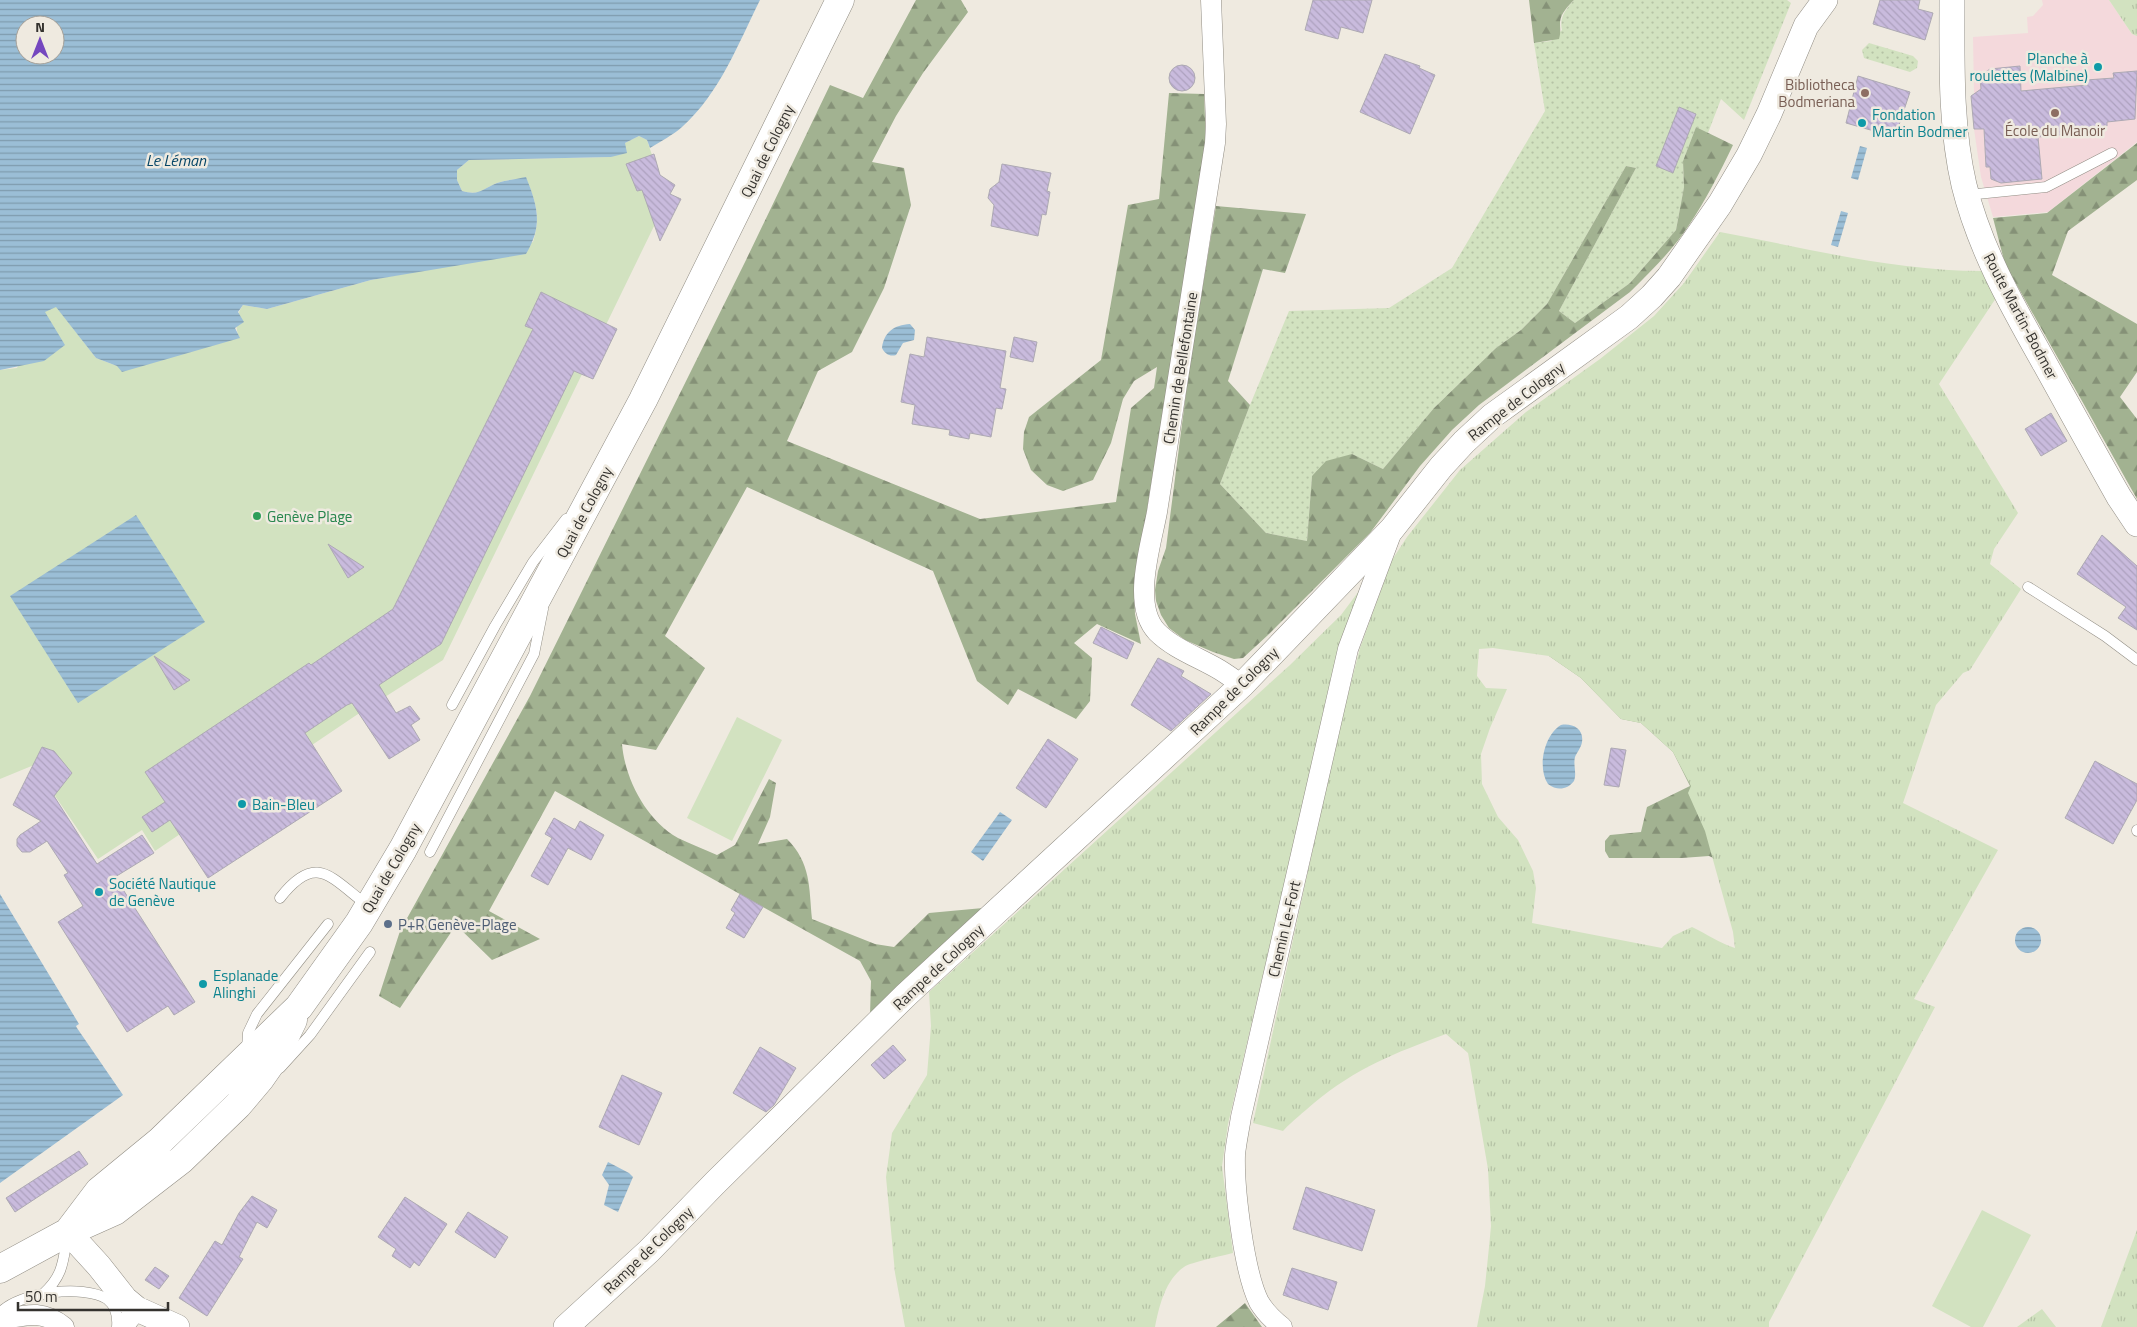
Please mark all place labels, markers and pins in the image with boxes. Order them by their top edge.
place label: Planche à roulettes (Malbine) [1969,47,2088,87]
marker: Planche à roulettes (Malbine) [2092,61,2104,73]
place label: Bibliotheca Bodmeriana [1778,73,1855,113]
marker: Bibliotheca Bodmeriana [1859,87,1871,99]
place label: Fondation Martin Bodmer [1872,103,1968,143]
marker: École du Manoir [2049,107,2061,119]
marker: Fondation Martin Bodmer [1856,117,1868,129]
place label: École du Manoir [2005,119,2105,142]
place label: Genève Plage [267,505,352,528]
marker: Genève Plage [251,510,263,522]
place label: Bain-Bleu [252,793,315,816]
marker: Bain-Bleu [236,798,248,810]
place label: Société Nautique de Genève [109,872,216,912]
marker: Société Nautique de Genève [93,886,105,898]
place label: P+R Genève-Plage [398,913,517,936]
marker: P+R Genève-Plage [382,918,394,930]
place label: Esplanade Alinghi [213,964,278,1004]
marker: Esplanade Alinghi [197,978,209,990]

